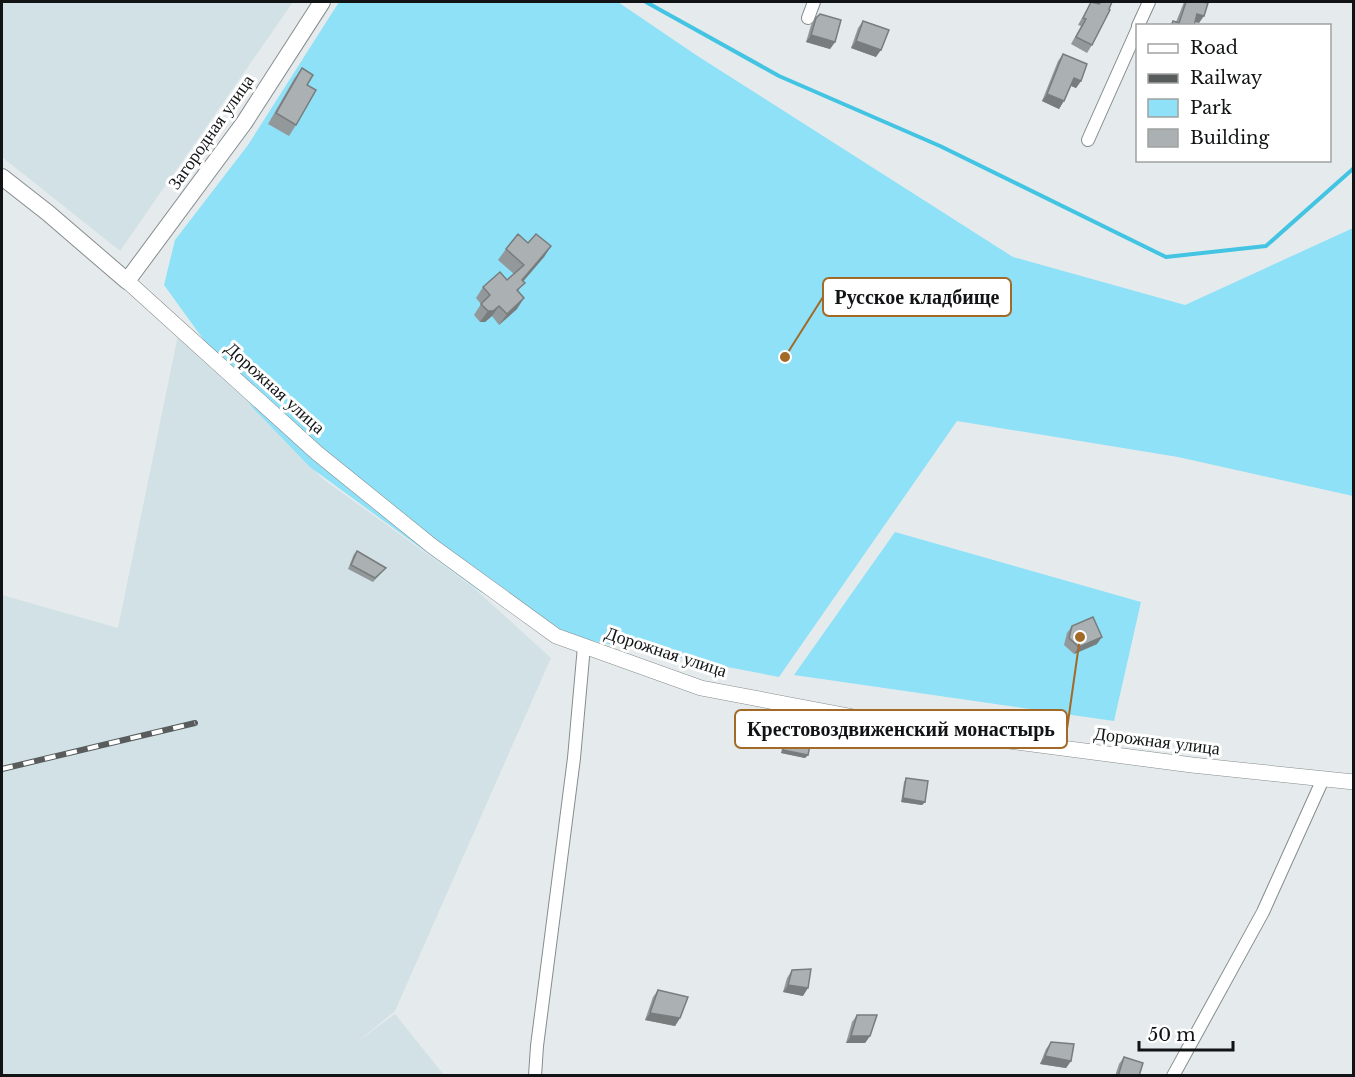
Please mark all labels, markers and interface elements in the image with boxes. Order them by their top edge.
legend [1136,24,1331,162]
text: Road [1190,37,1238,59]
text: Railway [1190,67,1263,89]
street label: Загородная улица [163,70,259,194]
text: Park [1190,97,1232,119]
text: Building [1190,127,1269,149]
callout: Русское кладбище [823,278,1011,316]
text: Русское кладбище [835,285,1000,309]
street label: Дорожная улица [221,337,329,439]
street label: Дорожная улица [602,622,730,682]
callout: Крестовоздвиженский монастырь [735,710,1067,748]
text: Крестовоздвиженский монастырь [747,717,1055,741]
street label: Дорожная улица [1093,722,1221,760]
scale bar [1139,1014,1234,1052]
text: 50 m [1148,1024,1196,1046]

